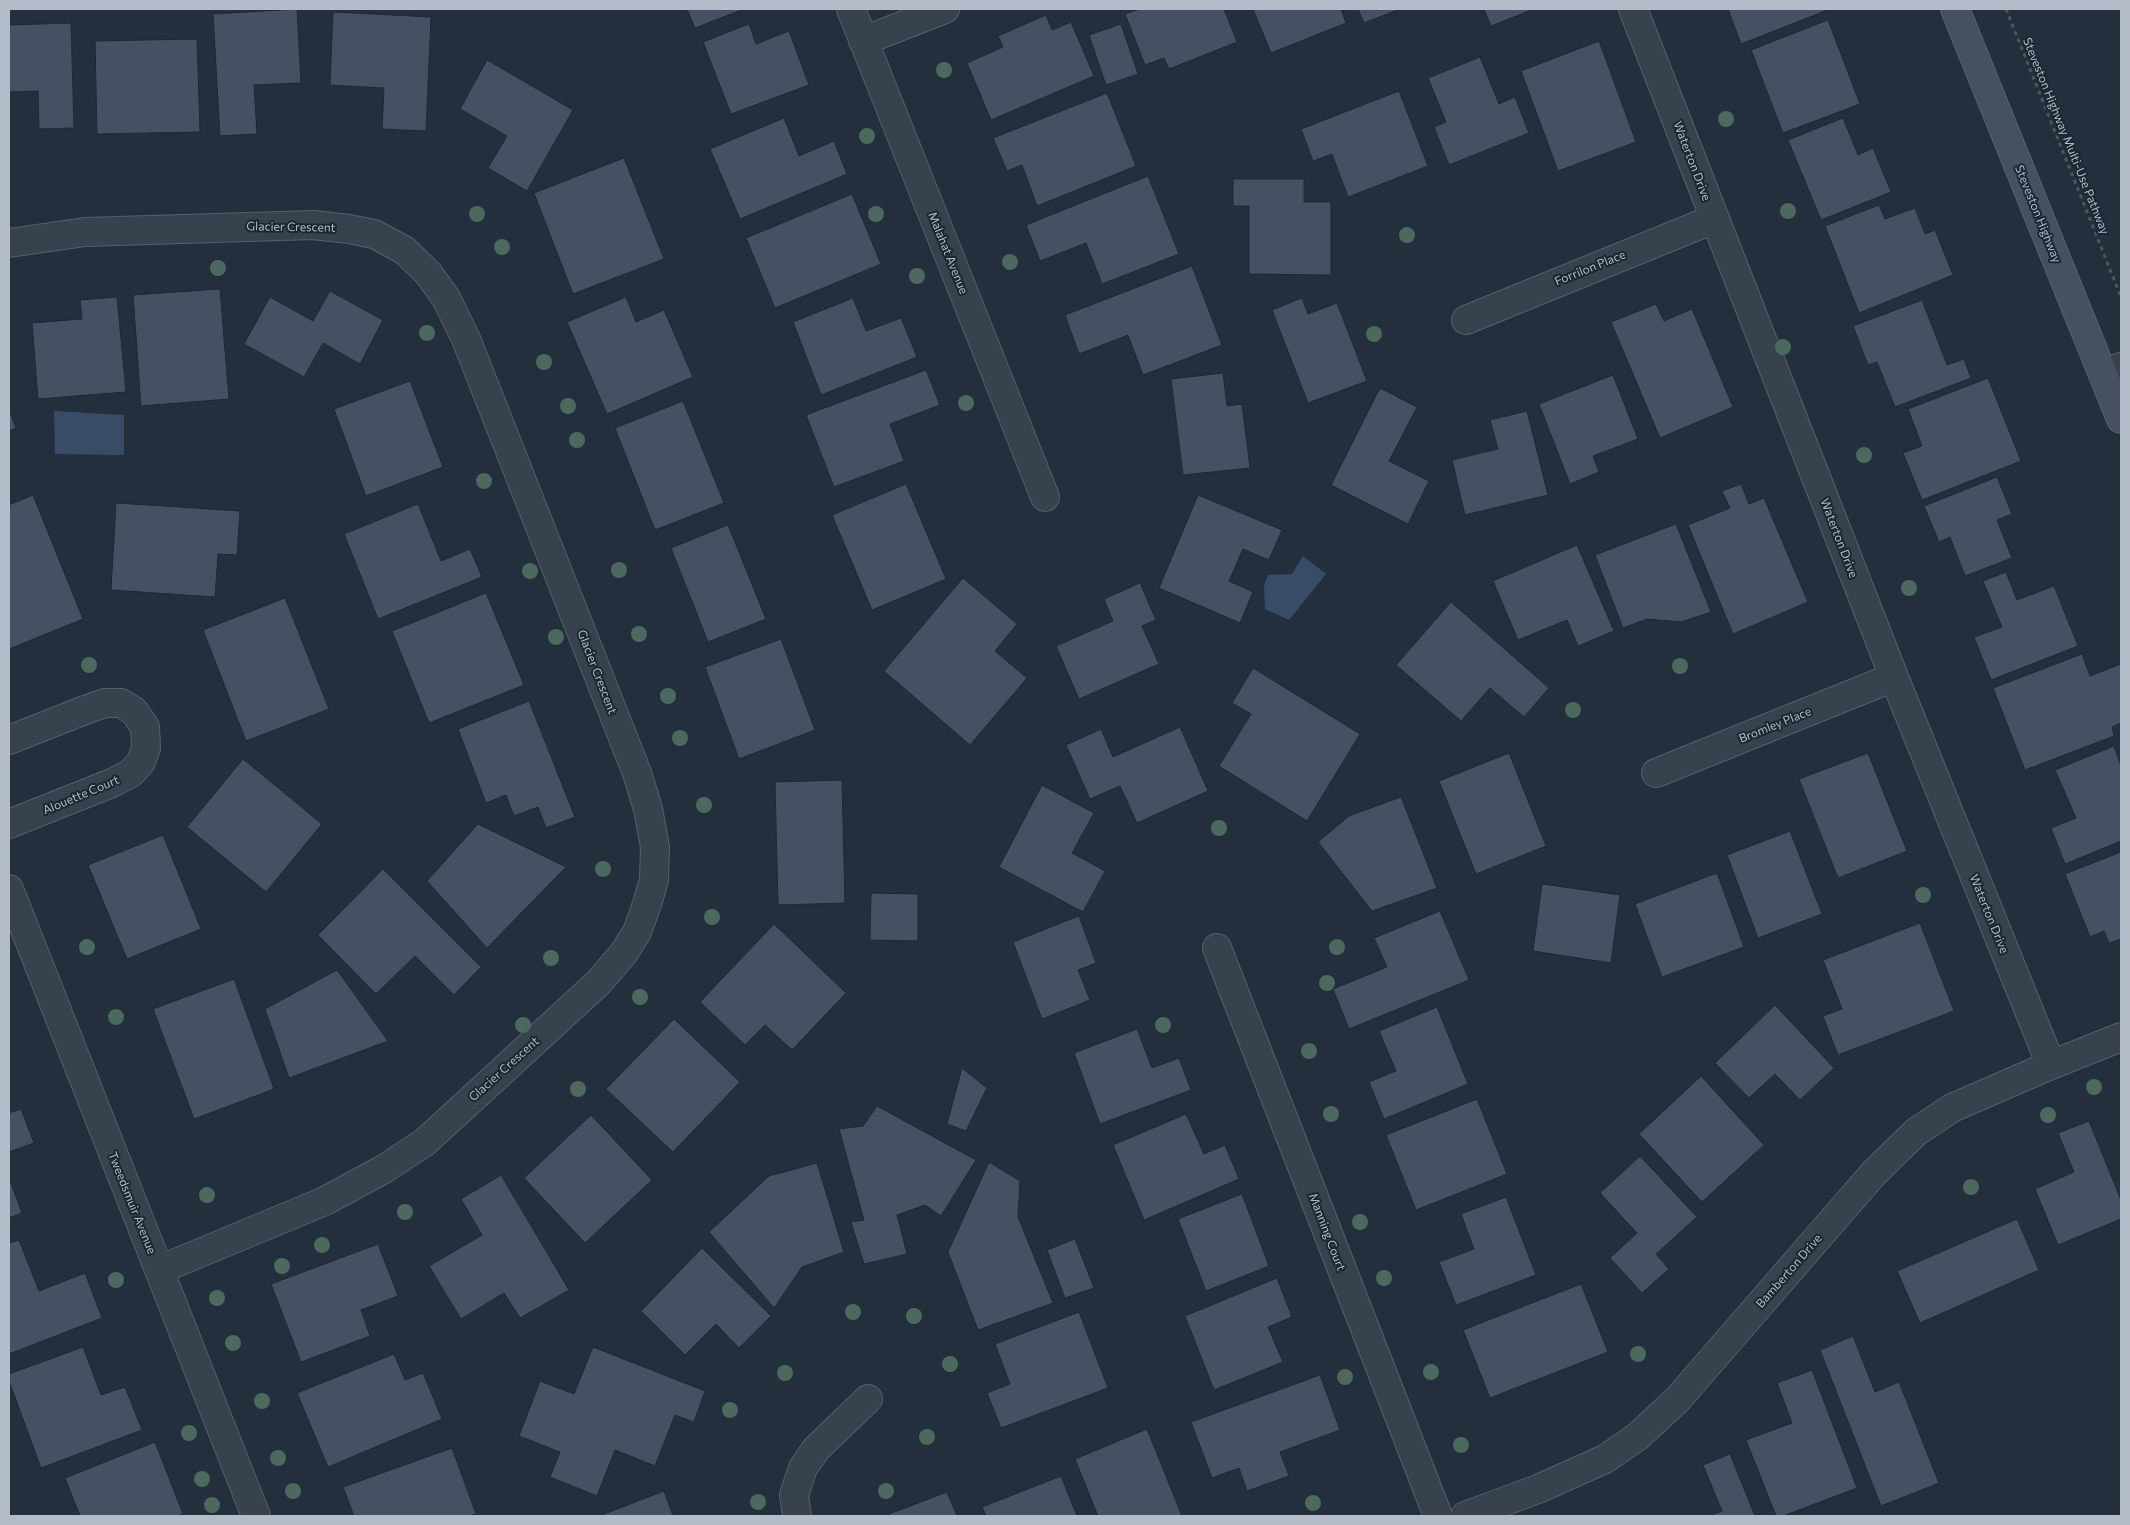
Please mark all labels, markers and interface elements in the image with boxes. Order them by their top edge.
street label: Steveston Highway Multi-Use Pathway [2020,36,2112,236]
street label: Waterton Drive [1670,119,1714,203]
street label: Steveston Highway [2012,163,2064,265]
street label: Malahat Avenue [925,210,971,296]
street label: Glacier Crescent [246,219,336,235]
street label: Forrilon Place [1553,247,1627,289]
street label: Waterton Drive [1817,496,1861,580]
street label: Glacier Crescent [574,628,620,716]
street label: Bromley Place [1737,704,1813,746]
street label: Alouette Court [41,772,121,818]
street label: Waterton Drive [1967,872,2011,956]
street label: Glacier Crescent [466,1034,542,1104]
street label: Tweedsmuir Avenue [105,1150,159,1256]
street label: Manning Court [1306,1191,1348,1273]
street label: Bamberton Drive [1753,1231,1825,1311]

